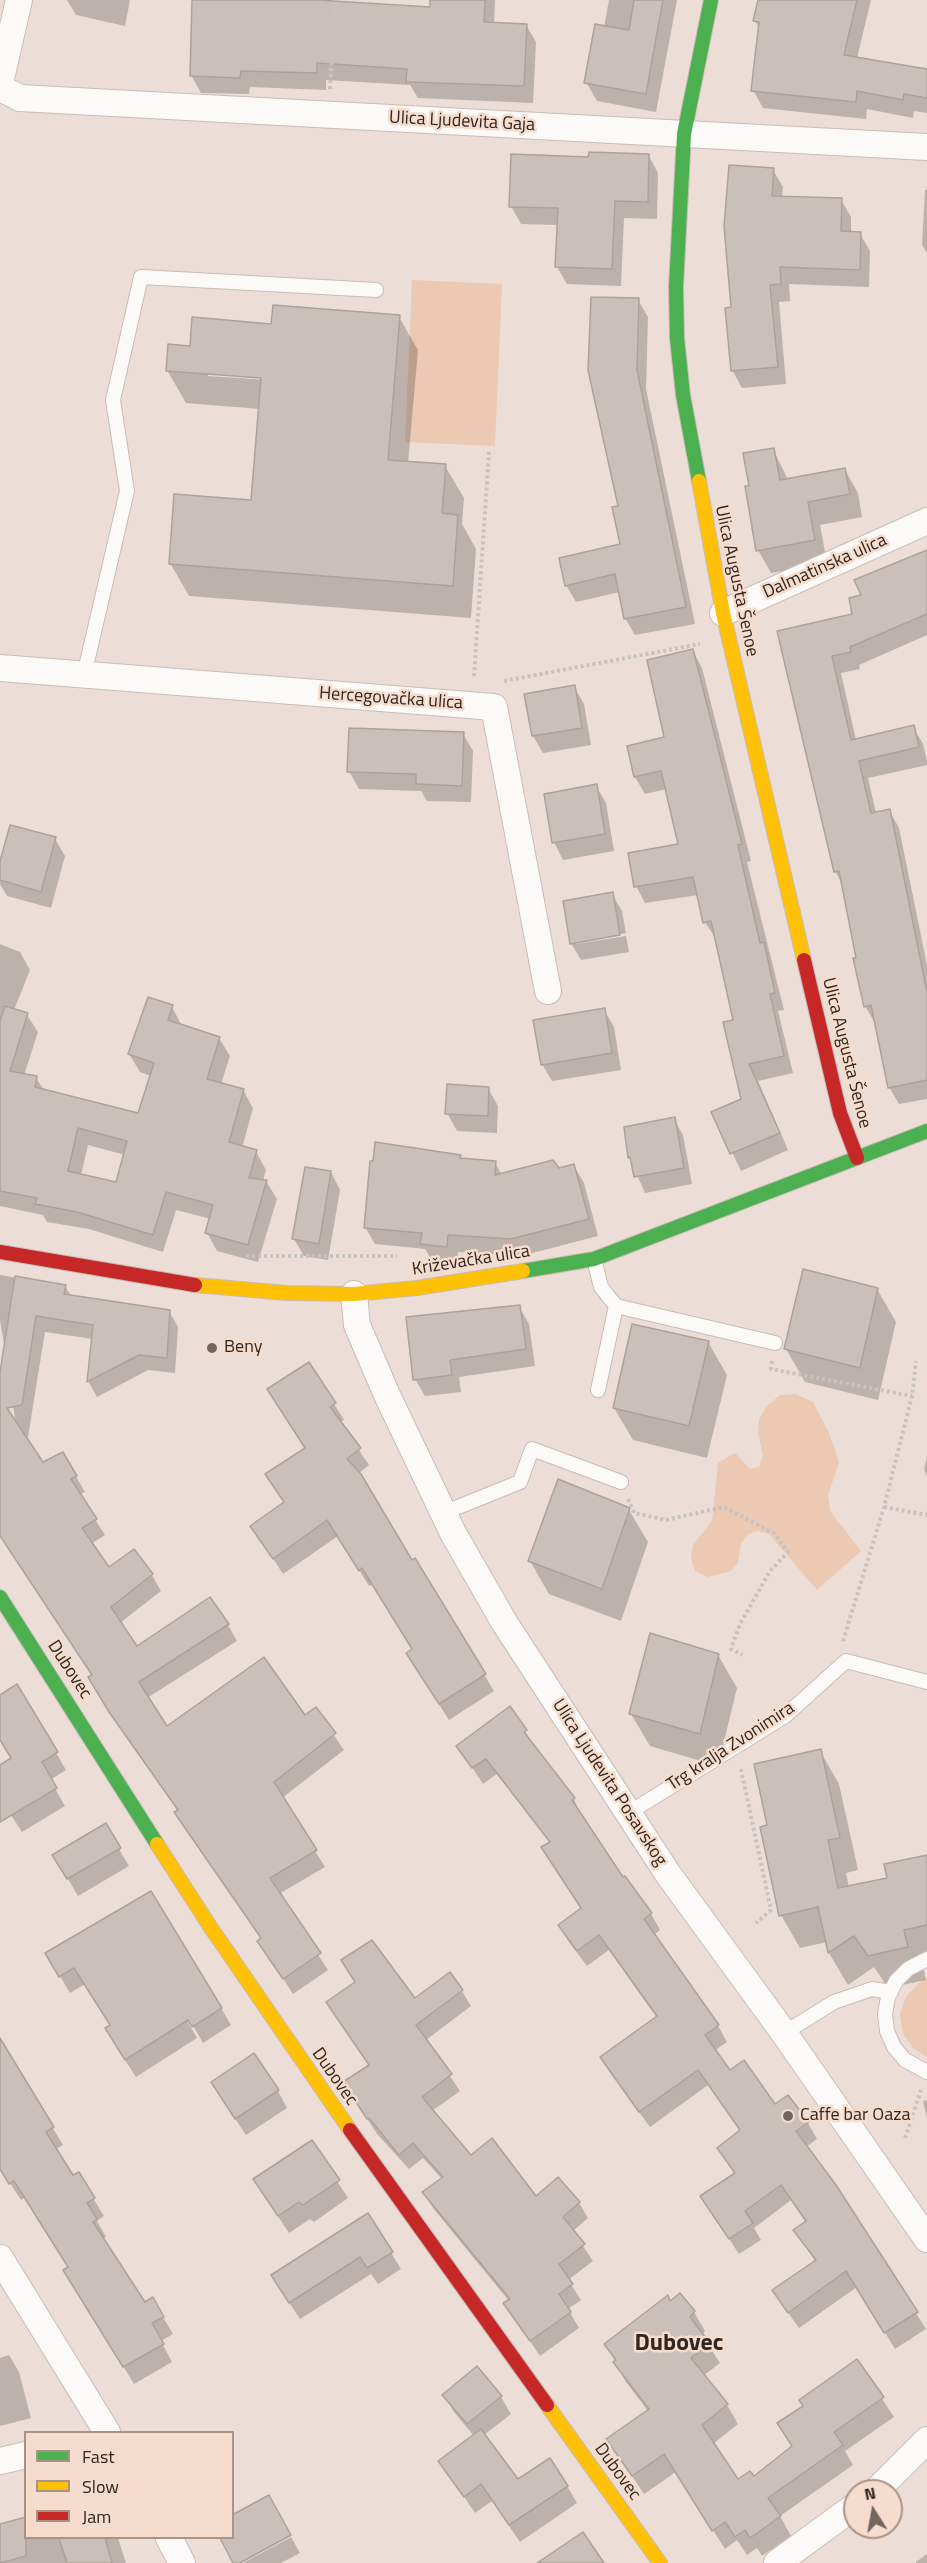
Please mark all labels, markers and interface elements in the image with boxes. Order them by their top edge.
street label: Ulica Ljudevita Gaja [388,107,536,137]
street label: Ulica Augusta Šenoe [709,503,763,659]
street label: Dalmatinska ulica [760,530,890,604]
street label: Hercegovačka ulica [318,683,464,715]
street label: Ulica Augusta Šenoe [817,975,875,1131]
street label: Križevačka ulica [411,1241,531,1281]
place label: Beny [224,1337,262,1359]
marker: Beny [205,1341,219,1355]
street label: Dubovec [42,1637,96,1703]
street label: Ulica Ljudevita Posavskog [547,1696,671,1870]
street label: Trg kralja Zvonimira [663,1698,799,1796]
street label: Dubovec [306,2044,362,2110]
place label: Caffe bar Oaza [800,2105,910,2127]
marker: Caffe bar Oaza [781,2109,795,2123]
district label: Dubovec [635,2330,723,2358]
legend [24,2431,234,2539]
street label: Dubovec [589,2439,645,2505]
text: Fast [82,2443,115,2470]
text: Slow [82,2473,119,2500]
north arrow [843,2479,903,2539]
text: N [862,2480,878,2506]
text: Jam [82,2503,111,2530]

